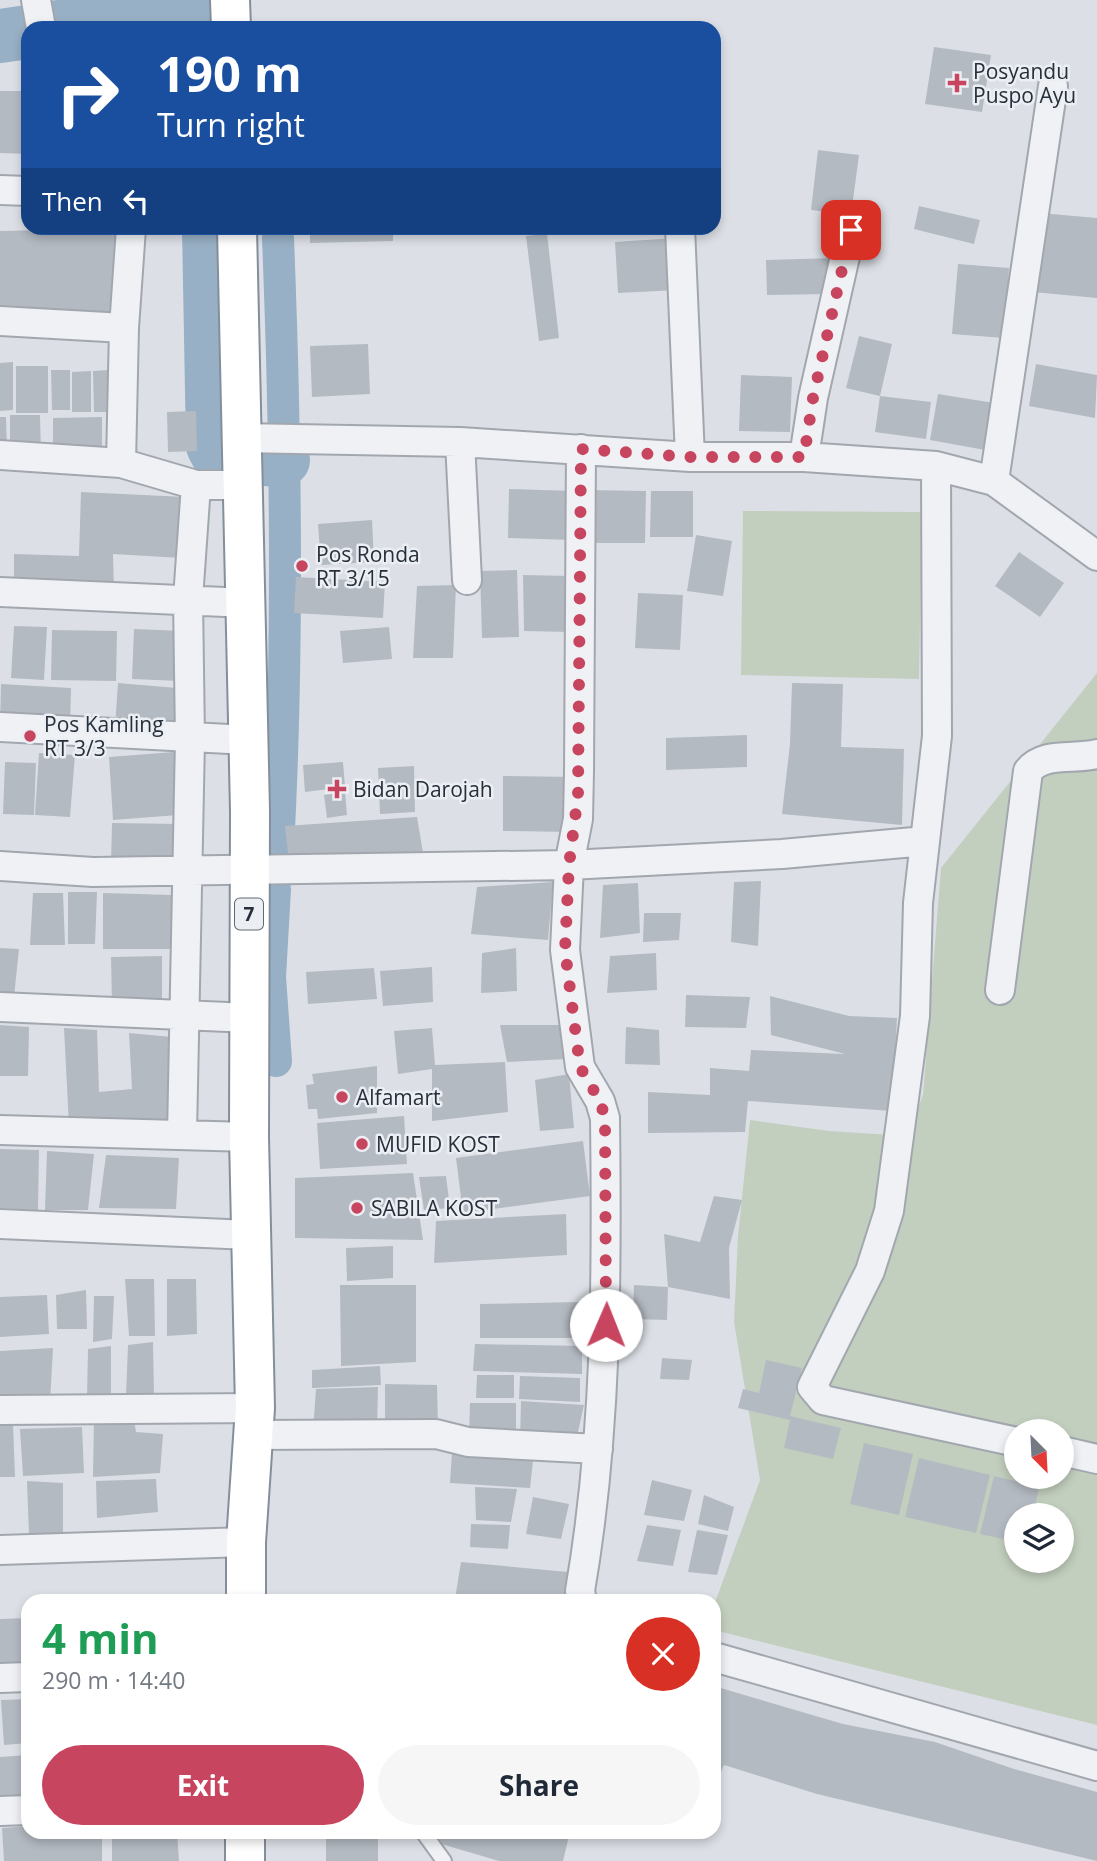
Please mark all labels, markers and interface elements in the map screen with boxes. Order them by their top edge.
text: 190 m [157,40,302,106]
icon: right [42,49,133,140]
place label: Posyandu Puspo Ayu [973,57,1076,109]
marker: Posyandu Puspo Ayu [947,73,967,93]
text: Turn right [157,103,305,146]
icon: left [117,182,155,220]
text: Then [42,183,103,219]
pin [821,200,881,260]
icon: arrive [832,211,870,249]
place label: Pos Ronda RT 3/15 [316,540,420,592]
marker: Pos Ronda RT 3/15 [294,558,310,574]
place label: Pos Kamling RT 3/3 [44,710,164,762]
marker: Pos Kamling RT 3/3 [22,728,38,744]
place label: Bidan Darojah [353,775,493,803]
marker: Bidan Darojah [327,779,347,799]
road number: 7 [235,898,263,930]
place label: Alfamart [356,1083,441,1111]
marker: Alfamart [334,1089,350,1105]
place label: MUFID KOST [376,1130,500,1158]
marker: MUFID KOST [354,1136,370,1152]
place label: SABILA KOST [371,1194,498,1222]
marker: SABILA KOST [349,1200,365,1216]
position arrow [569,1288,643,1362]
north arrow [1004,1419,1074,1489]
map controls [1004,1419,1074,1573]
button: layers [1004,1503,1074,1573]
text: 4 min [42,1609,159,1666]
button: close [626,1617,700,1691]
text: 290 m · 14:40 [42,1664,185,1696]
button: Exit [42,1745,364,1825]
button: Share [378,1745,700,1825]

